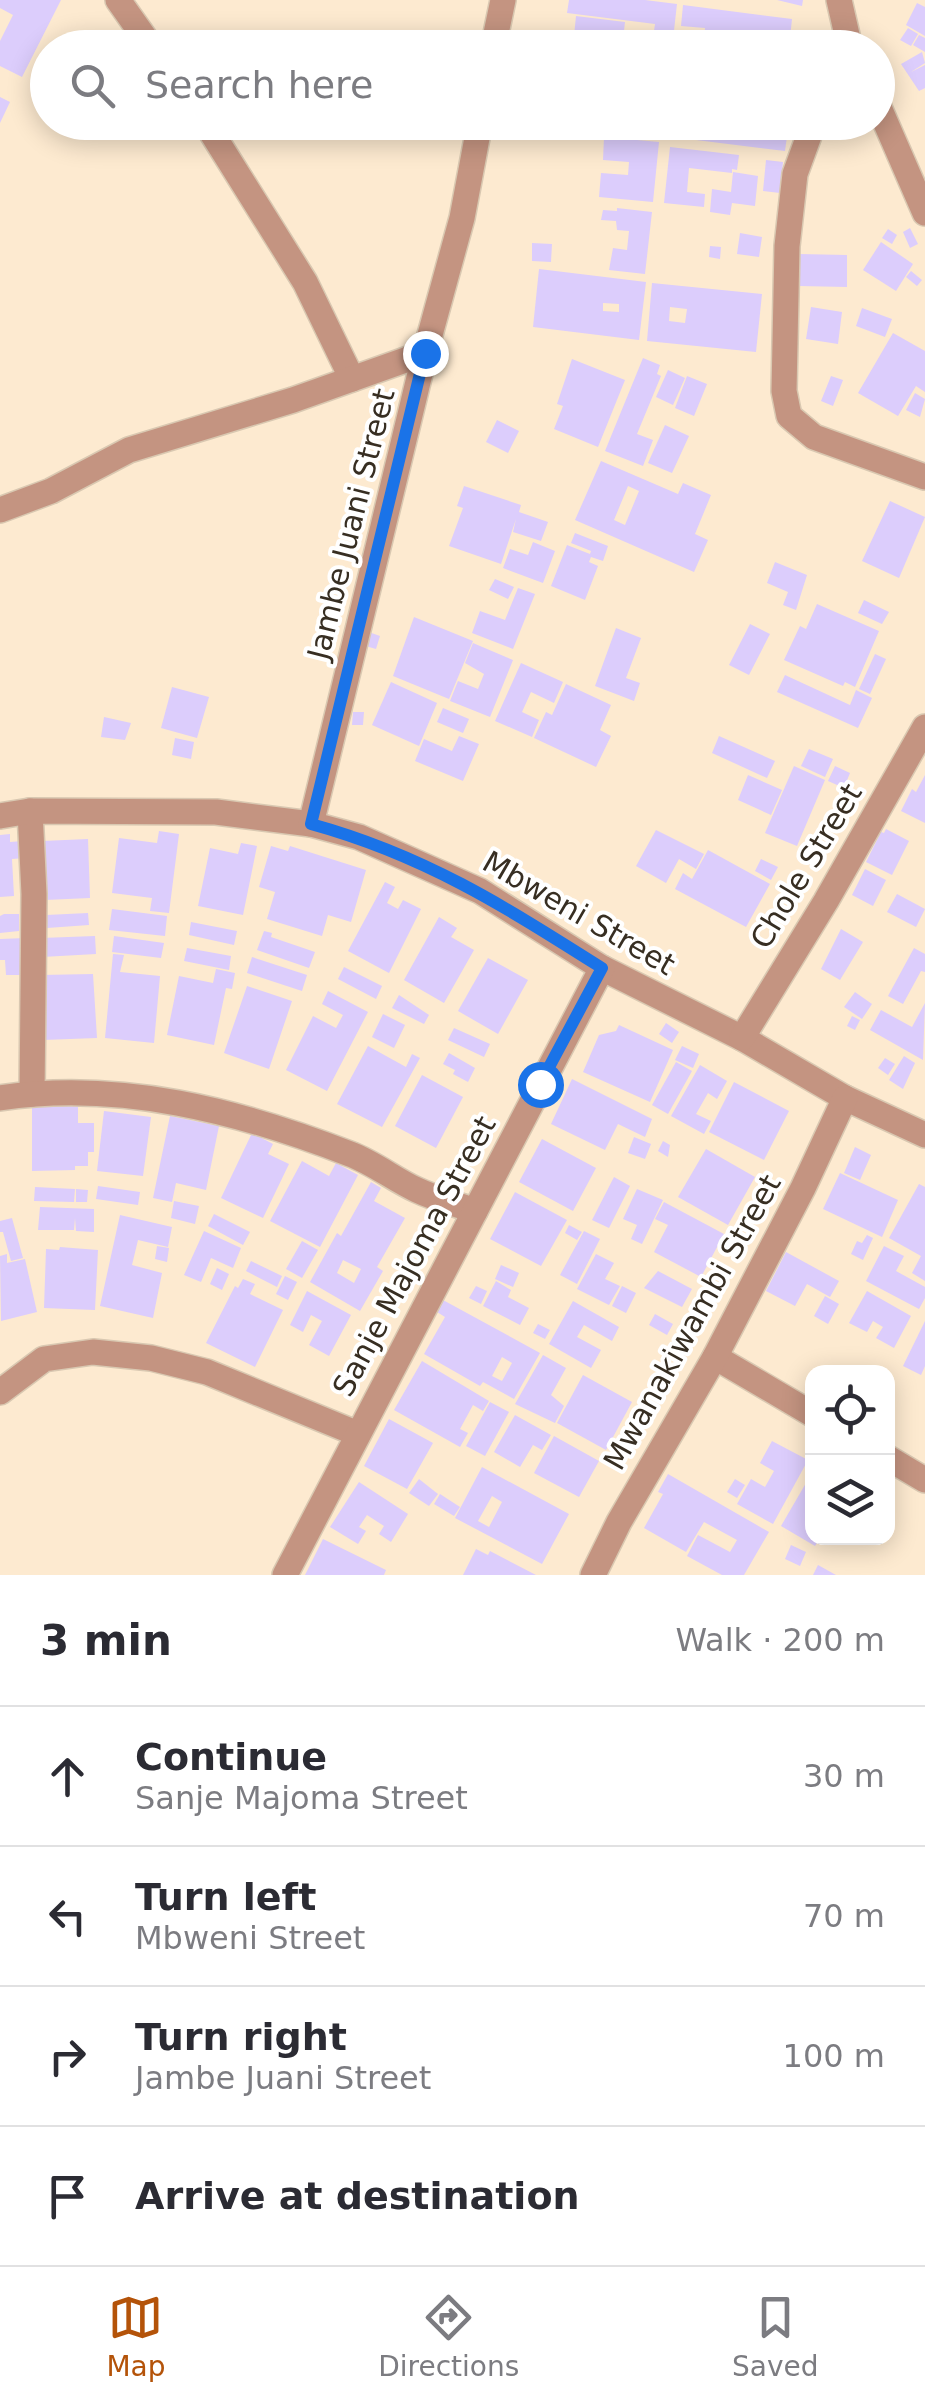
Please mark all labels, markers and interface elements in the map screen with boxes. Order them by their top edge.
search box [30,30,895,140]
icon: search [65,58,120,113]
text: Search here [145,63,373,107]
route end [403,331,449,377]
street label: Jambe Juani Street [300,385,402,665]
street label: Chole Street [743,777,869,955]
street label: Mbweni Street [477,844,681,982]
route start [518,1062,564,1108]
street label: Sanje Majoma Street [325,1110,503,1402]
street label: Mwanakiwambi Street [596,1168,788,1476]
map controls [805,1365,895,1545]
button: locate [805,1365,895,1455]
button: layers [805,1455,895,1545]
text: 3 min [40,1616,172,1665]
text: Walk · 200 m [675,1621,885,1659]
text: Continue [135,1735,327,1779]
icon: ahead [40,1749,95,1804]
text: 30 m [803,1757,885,1795]
text: Sanje Majoma Street [135,1779,468,1817]
text: Turn left [135,1875,316,1919]
icon: left [40,1889,95,1944]
text: 70 m [803,1897,885,1935]
text: Mbweni Street [135,1919,365,1957]
text: Turn right [135,2015,347,2059]
icon: right [40,2029,95,2084]
text: 100 m [783,2037,885,2075]
text: Jambe Juani Street [135,2059,431,2097]
icon: arrive [40,2169,95,2224]
text: Arrive at destination [135,2174,580,2218]
tab: Map [106,2290,165,2383]
tab: Directions [378,2290,519,2383]
tab: Saved [732,2290,819,2383]

